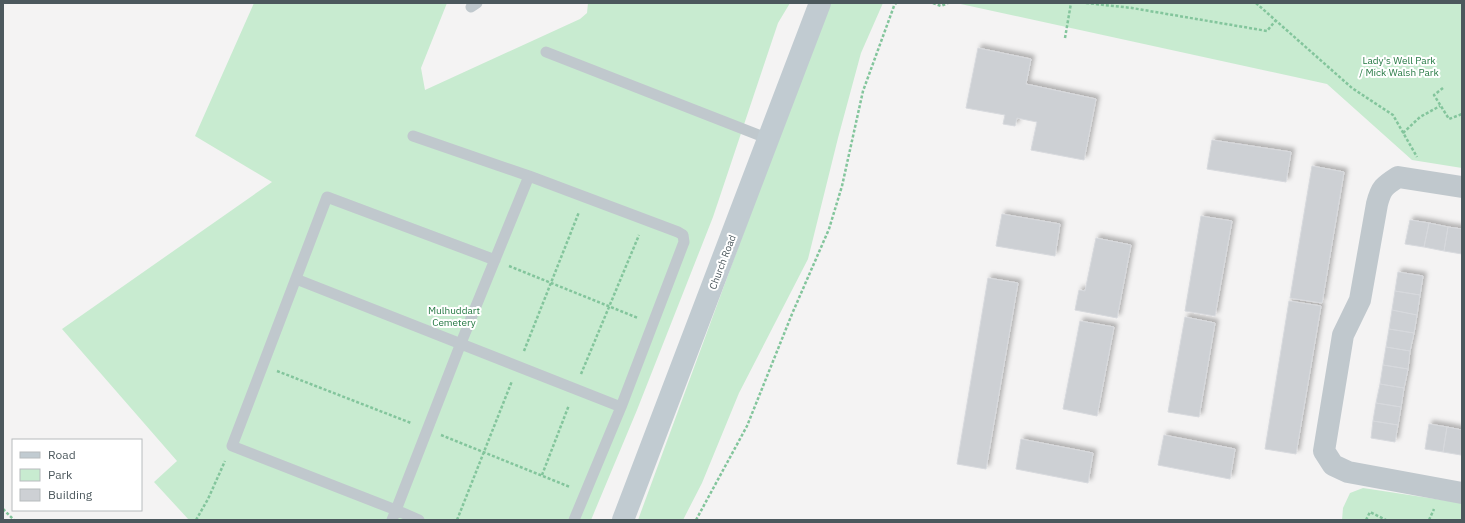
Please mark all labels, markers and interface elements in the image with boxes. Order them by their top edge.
park label: Lady's Well Park / Mick Walsh Park [1359,54,1439,79]
street label: Church Road [706,233,739,291]
park label: Mulhuddart Cemetery [428,304,481,329]
legend [12,439,142,511]
text: Road [48,447,76,462]
text: Park [48,467,73,482]
text: Building [48,487,93,502]

